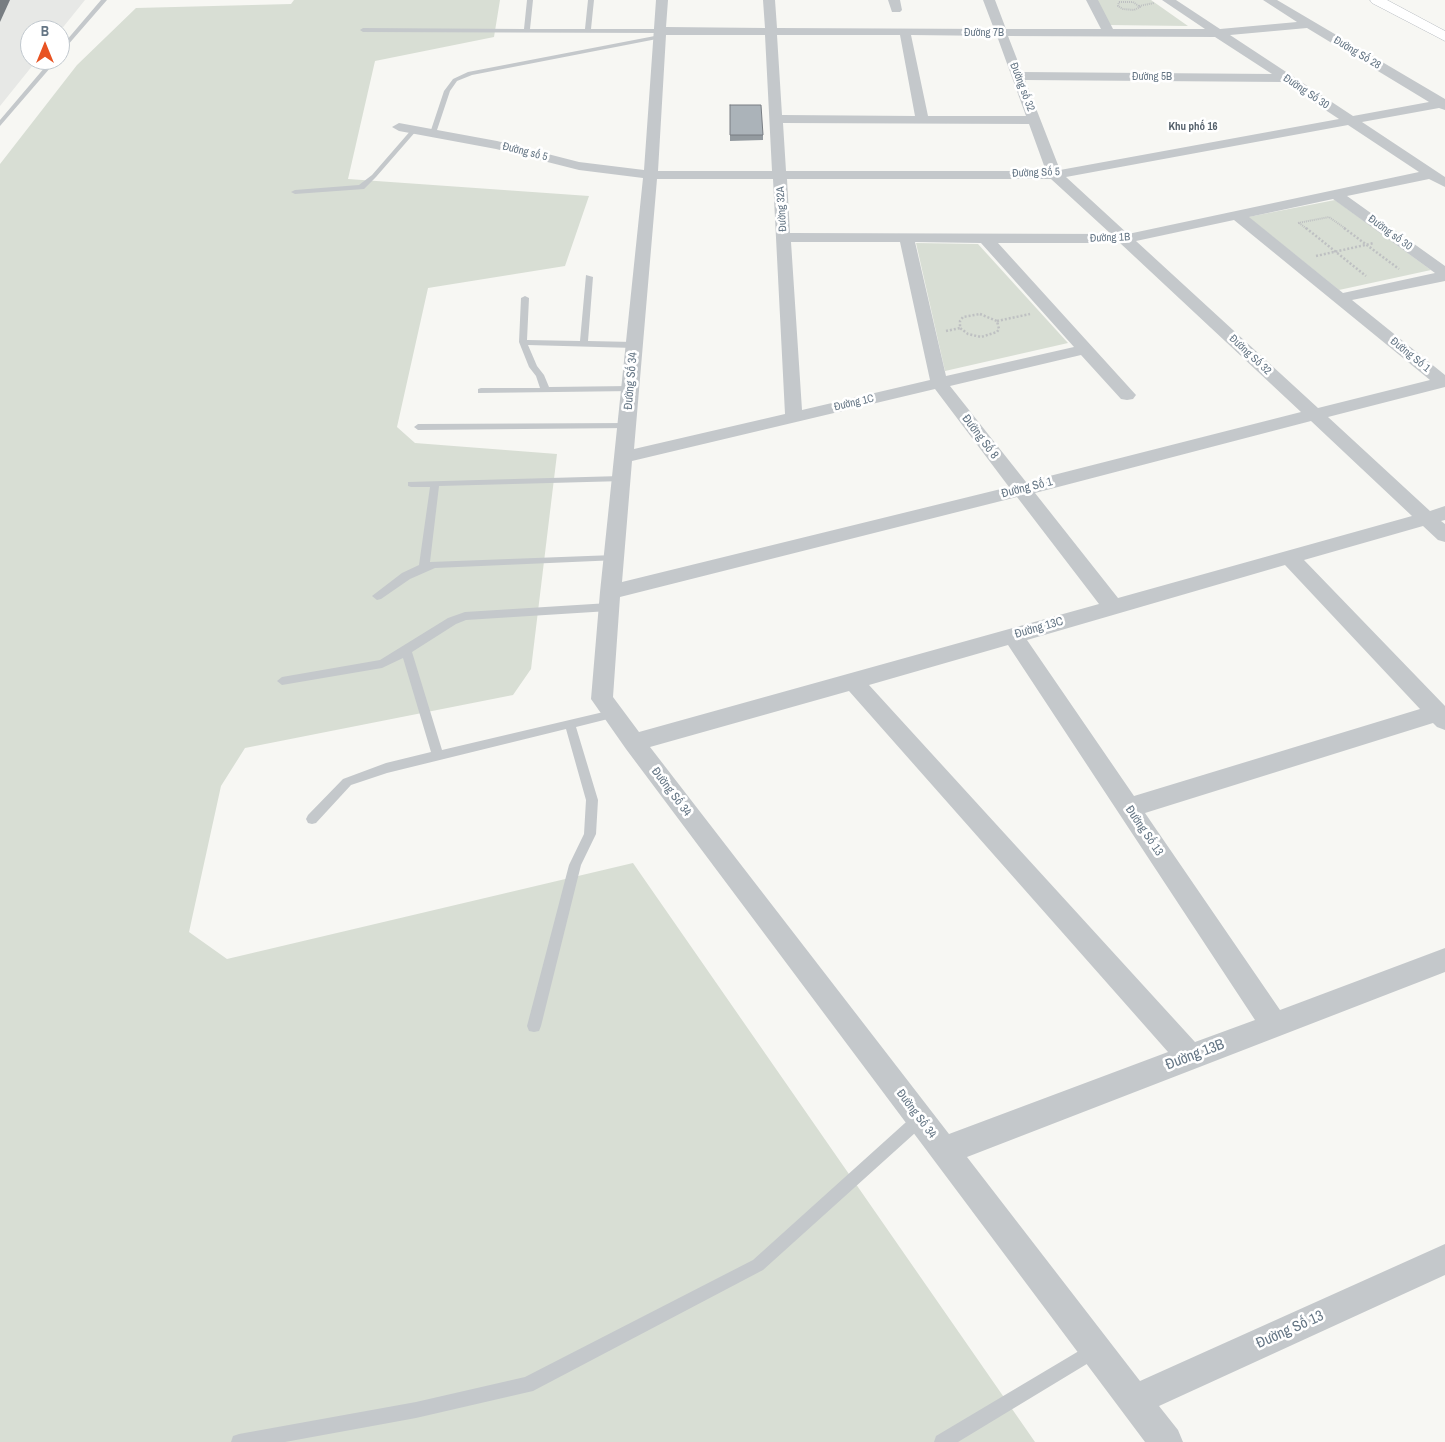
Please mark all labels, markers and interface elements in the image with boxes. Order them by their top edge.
north arrow [20,20,70,70]
text: B [41,22,49,40]
street label: Đường 7B [964,26,1004,40]
street label: Đường Số 28 [1331,34,1383,72]
street label: Đường số 32 [1007,61,1037,113]
street label: Đường 5B [1132,70,1172,84]
street label: Đường Số 30 [1280,72,1332,112]
district label: Khu phố 16 [1168,120,1218,134]
street label: Đường số 5 [501,140,549,164]
street label: Đường Số 5 [1012,166,1060,180]
street label: Đường 32A [774,186,790,232]
street label: Đường số 30 [1365,213,1415,253]
street label: Đường 1B [1090,231,1130,245]
street label: Đường Số 32 [1226,332,1274,378]
street label: Đường Số 1 [1387,335,1433,375]
street label: Đường Số 34 [621,352,641,410]
street label: Đường 1C [833,392,875,414]
street label: Đường Số 8 [959,412,1001,462]
street label: Đường Số 1 [1000,475,1054,501]
street label: Đường 13C [1013,614,1065,642]
street label: Đường Số 34 [648,765,694,819]
street label: Đường Số 13 [1122,803,1166,859]
street label: Đường 13B [1163,1036,1227,1074]
street label: Đường Số 34 [893,1087,939,1141]
street label: Đường Số 13 [1254,1307,1326,1353]

